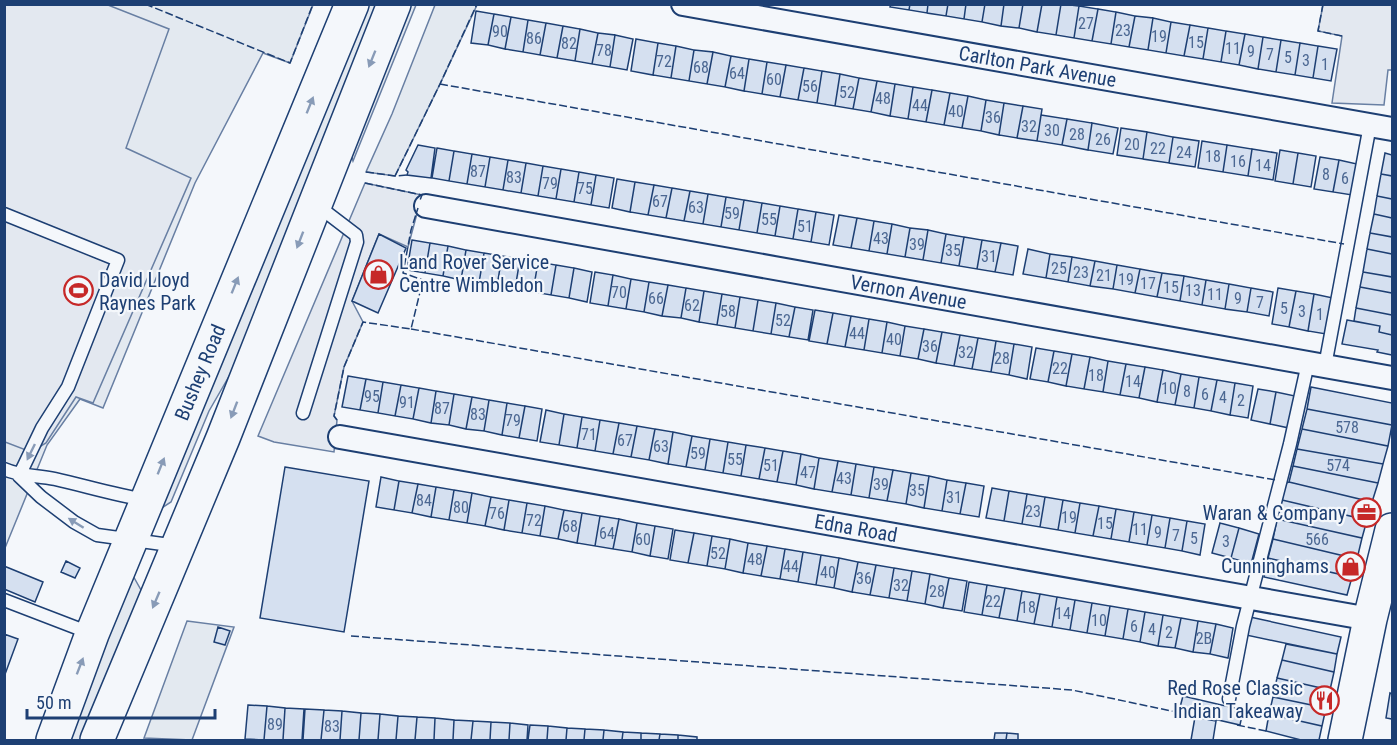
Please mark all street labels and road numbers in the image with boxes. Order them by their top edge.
street label: Carlton Park Avenue [957,41,1118,92]
street label: Vernon Avenue [848,270,969,314]
street label: Bushey Road [169,321,230,424]
street label: Edna Road [813,509,899,547]

